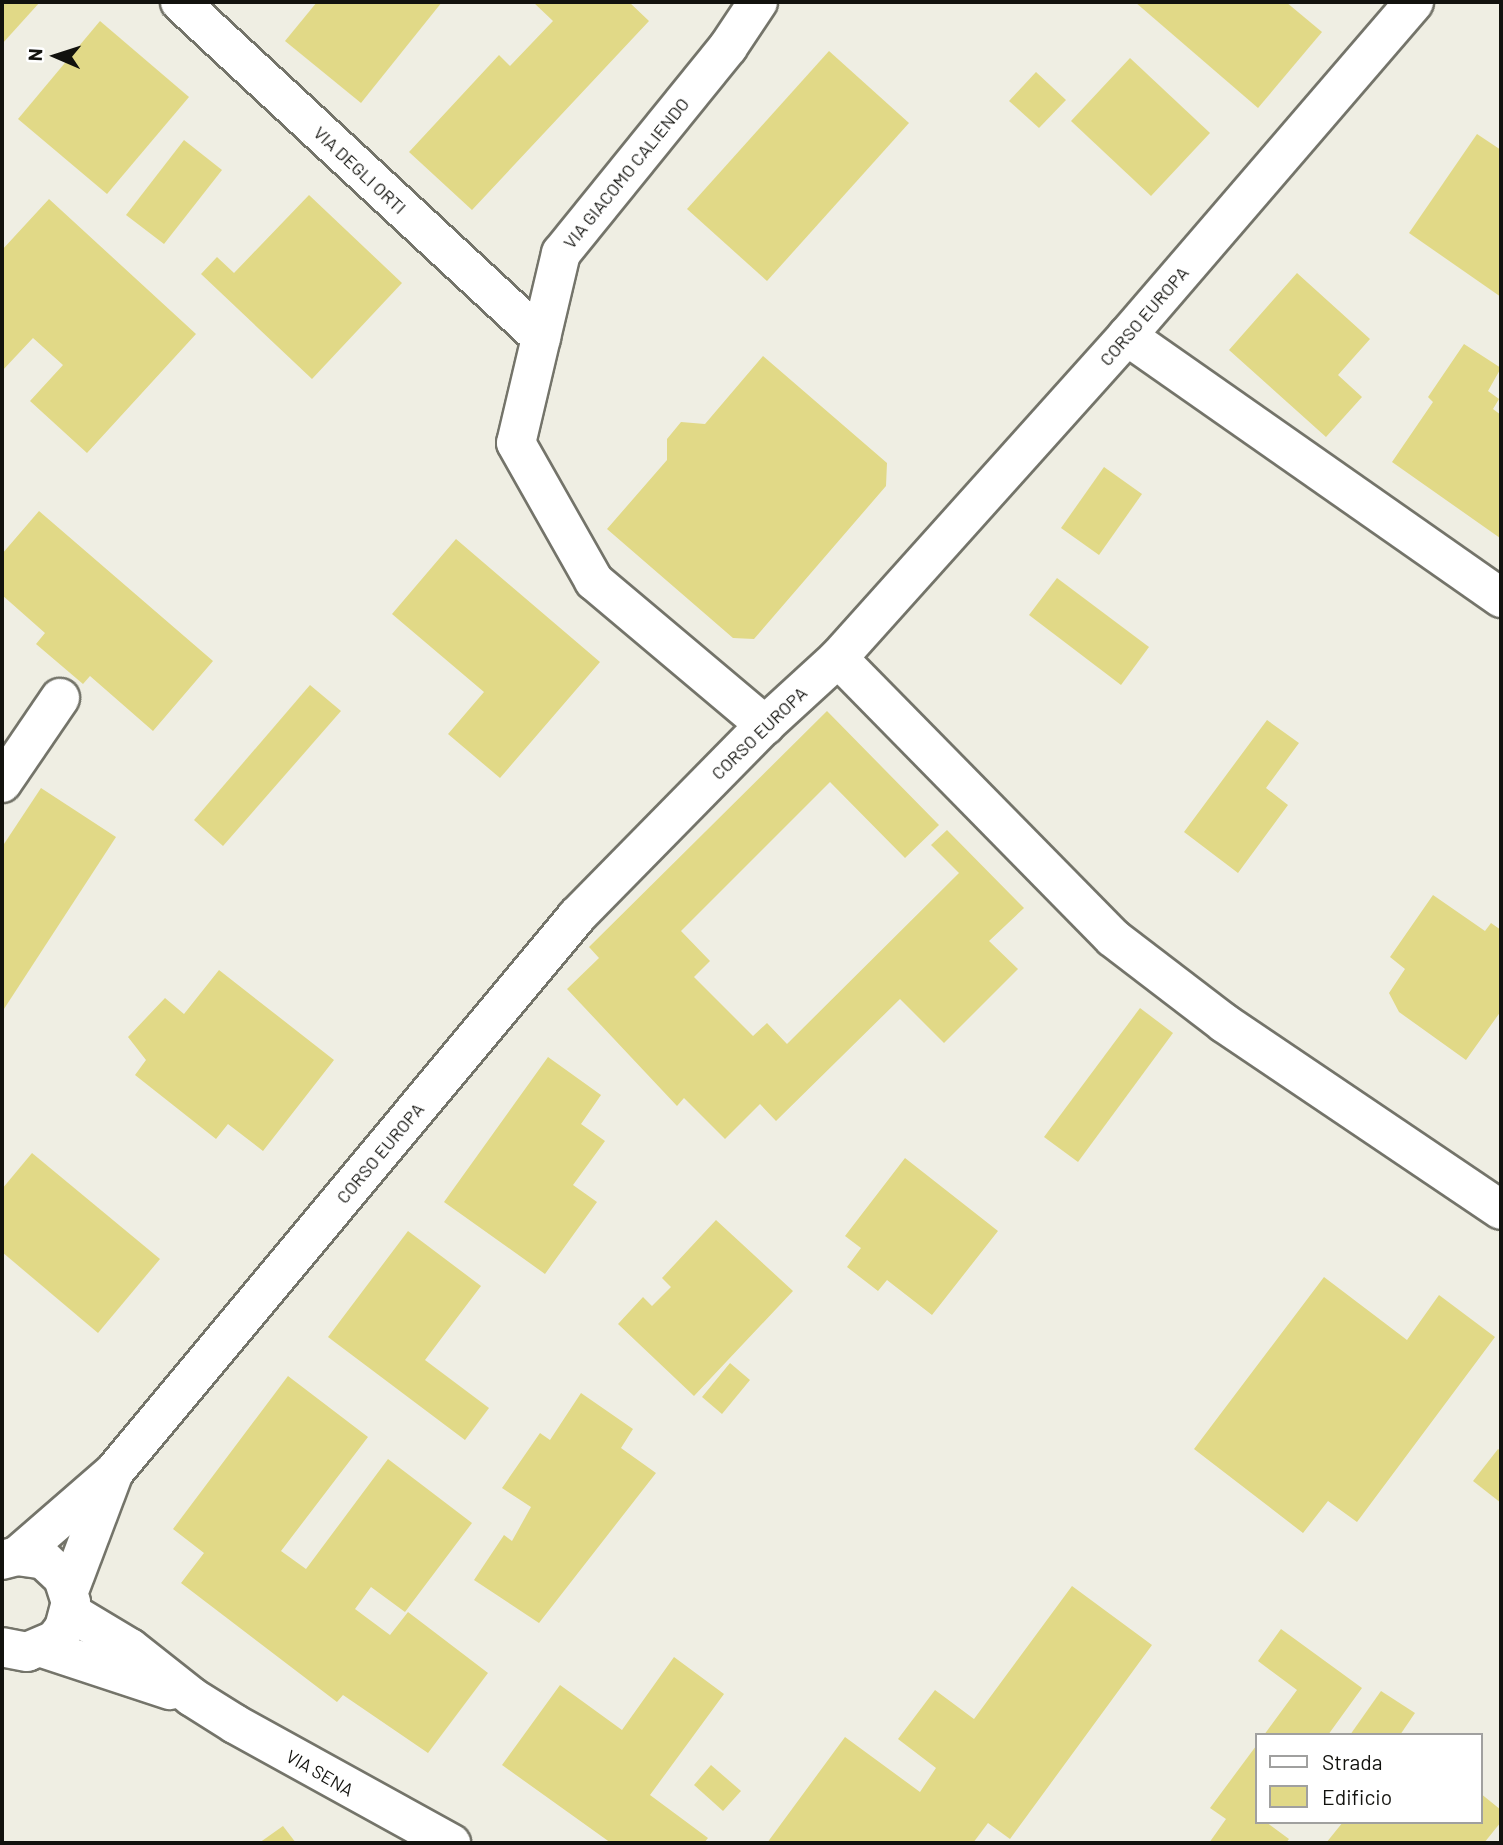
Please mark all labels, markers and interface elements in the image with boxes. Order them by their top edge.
north arrow [21,21,91,91]
text: N [23,48,46,62]
street label: VIA GIACOMO CALIENDO [559,93,693,253]
street label: VIA DEGLI ORTI [309,122,411,218]
street label: CORSO EUROPA [1095,262,1193,370]
street label: CORSO EUROPA [707,682,811,784]
street label: CORSO EUROPA [332,1098,428,1208]
legend [1254,1733,1482,1824]
street label: VIA SENA [282,1745,358,1801]
text: Strada [1322,1749,1382,1774]
text: Edificio [1322,1784,1392,1809]

